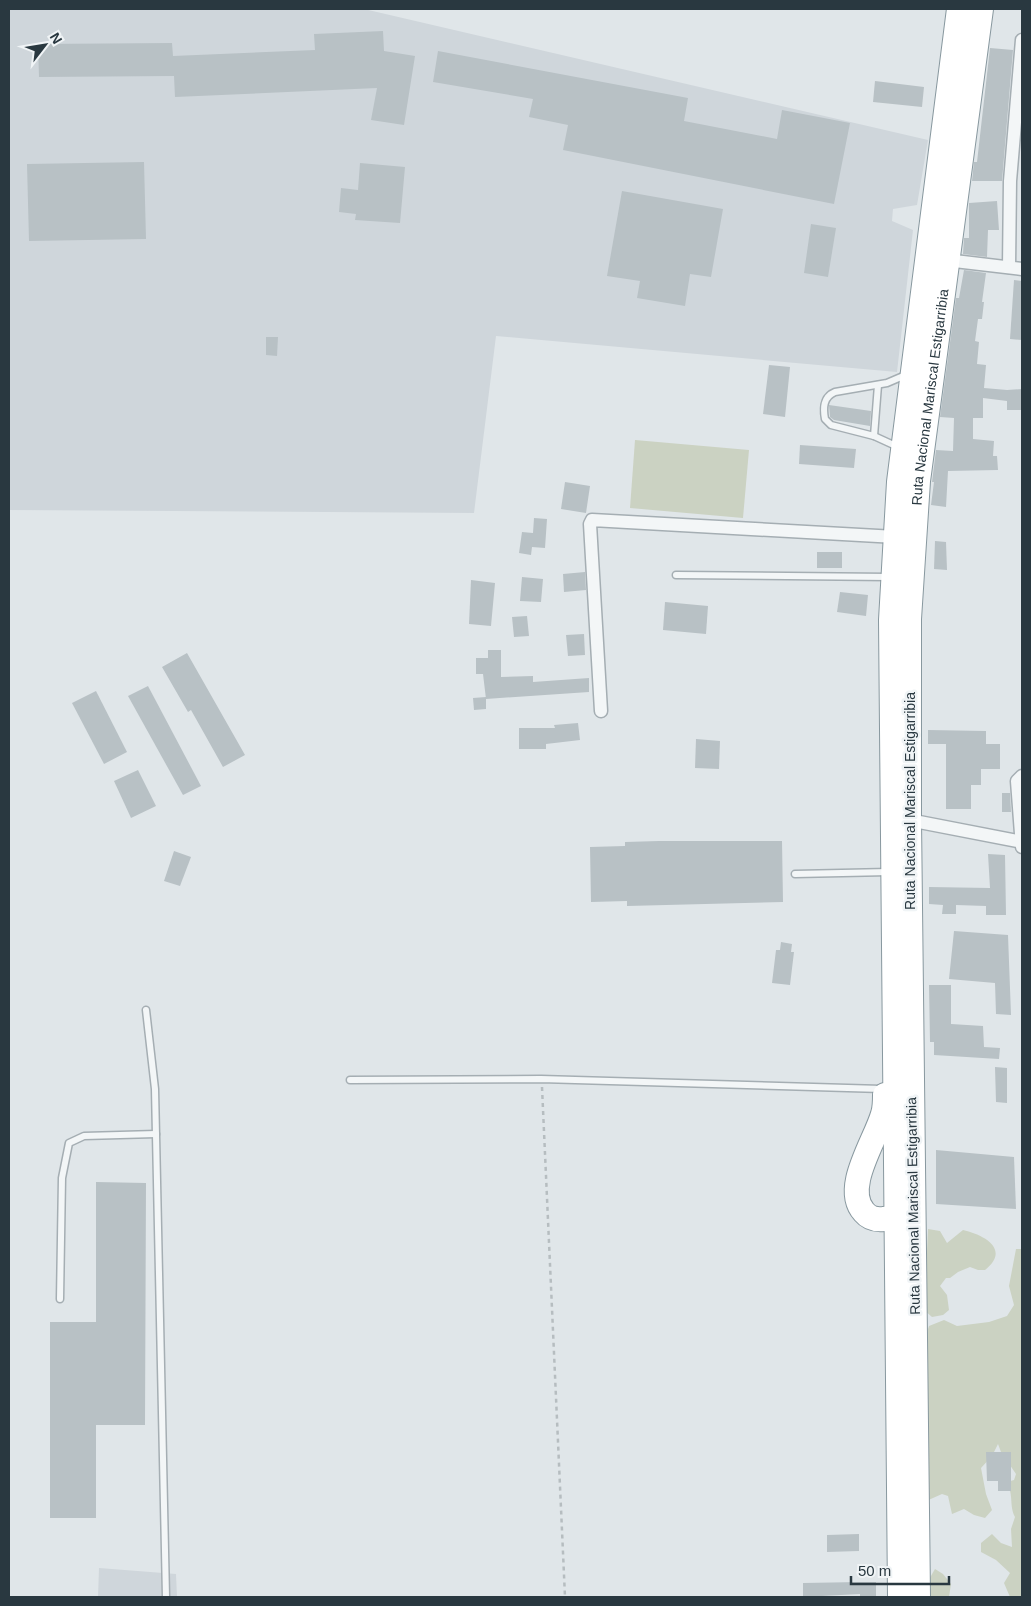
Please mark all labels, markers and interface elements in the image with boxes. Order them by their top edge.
north arrow [20,20,70,70]
text: N [47,30,66,47]
street label: Ruta Nacional Mariscal Estigarribia [908,288,952,506]
street label: Ruta Nacional Mariscal Estigarribia [902,692,918,910]
street label: Ruta Nacional Mariscal Estigarribia [903,1097,923,1315]
scale bar [851,1554,948,1586]
text: 50 m [858,1562,891,1579]

